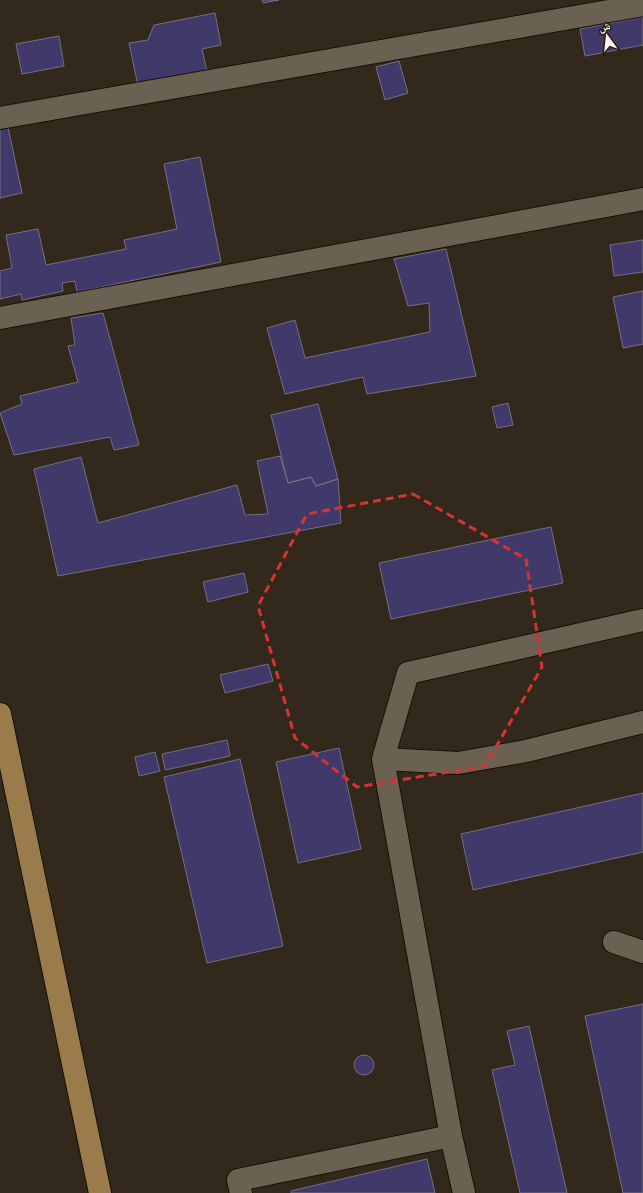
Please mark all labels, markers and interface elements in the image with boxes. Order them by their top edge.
north arrow [587,16,627,56]
text: ش [597,18,612,36]

